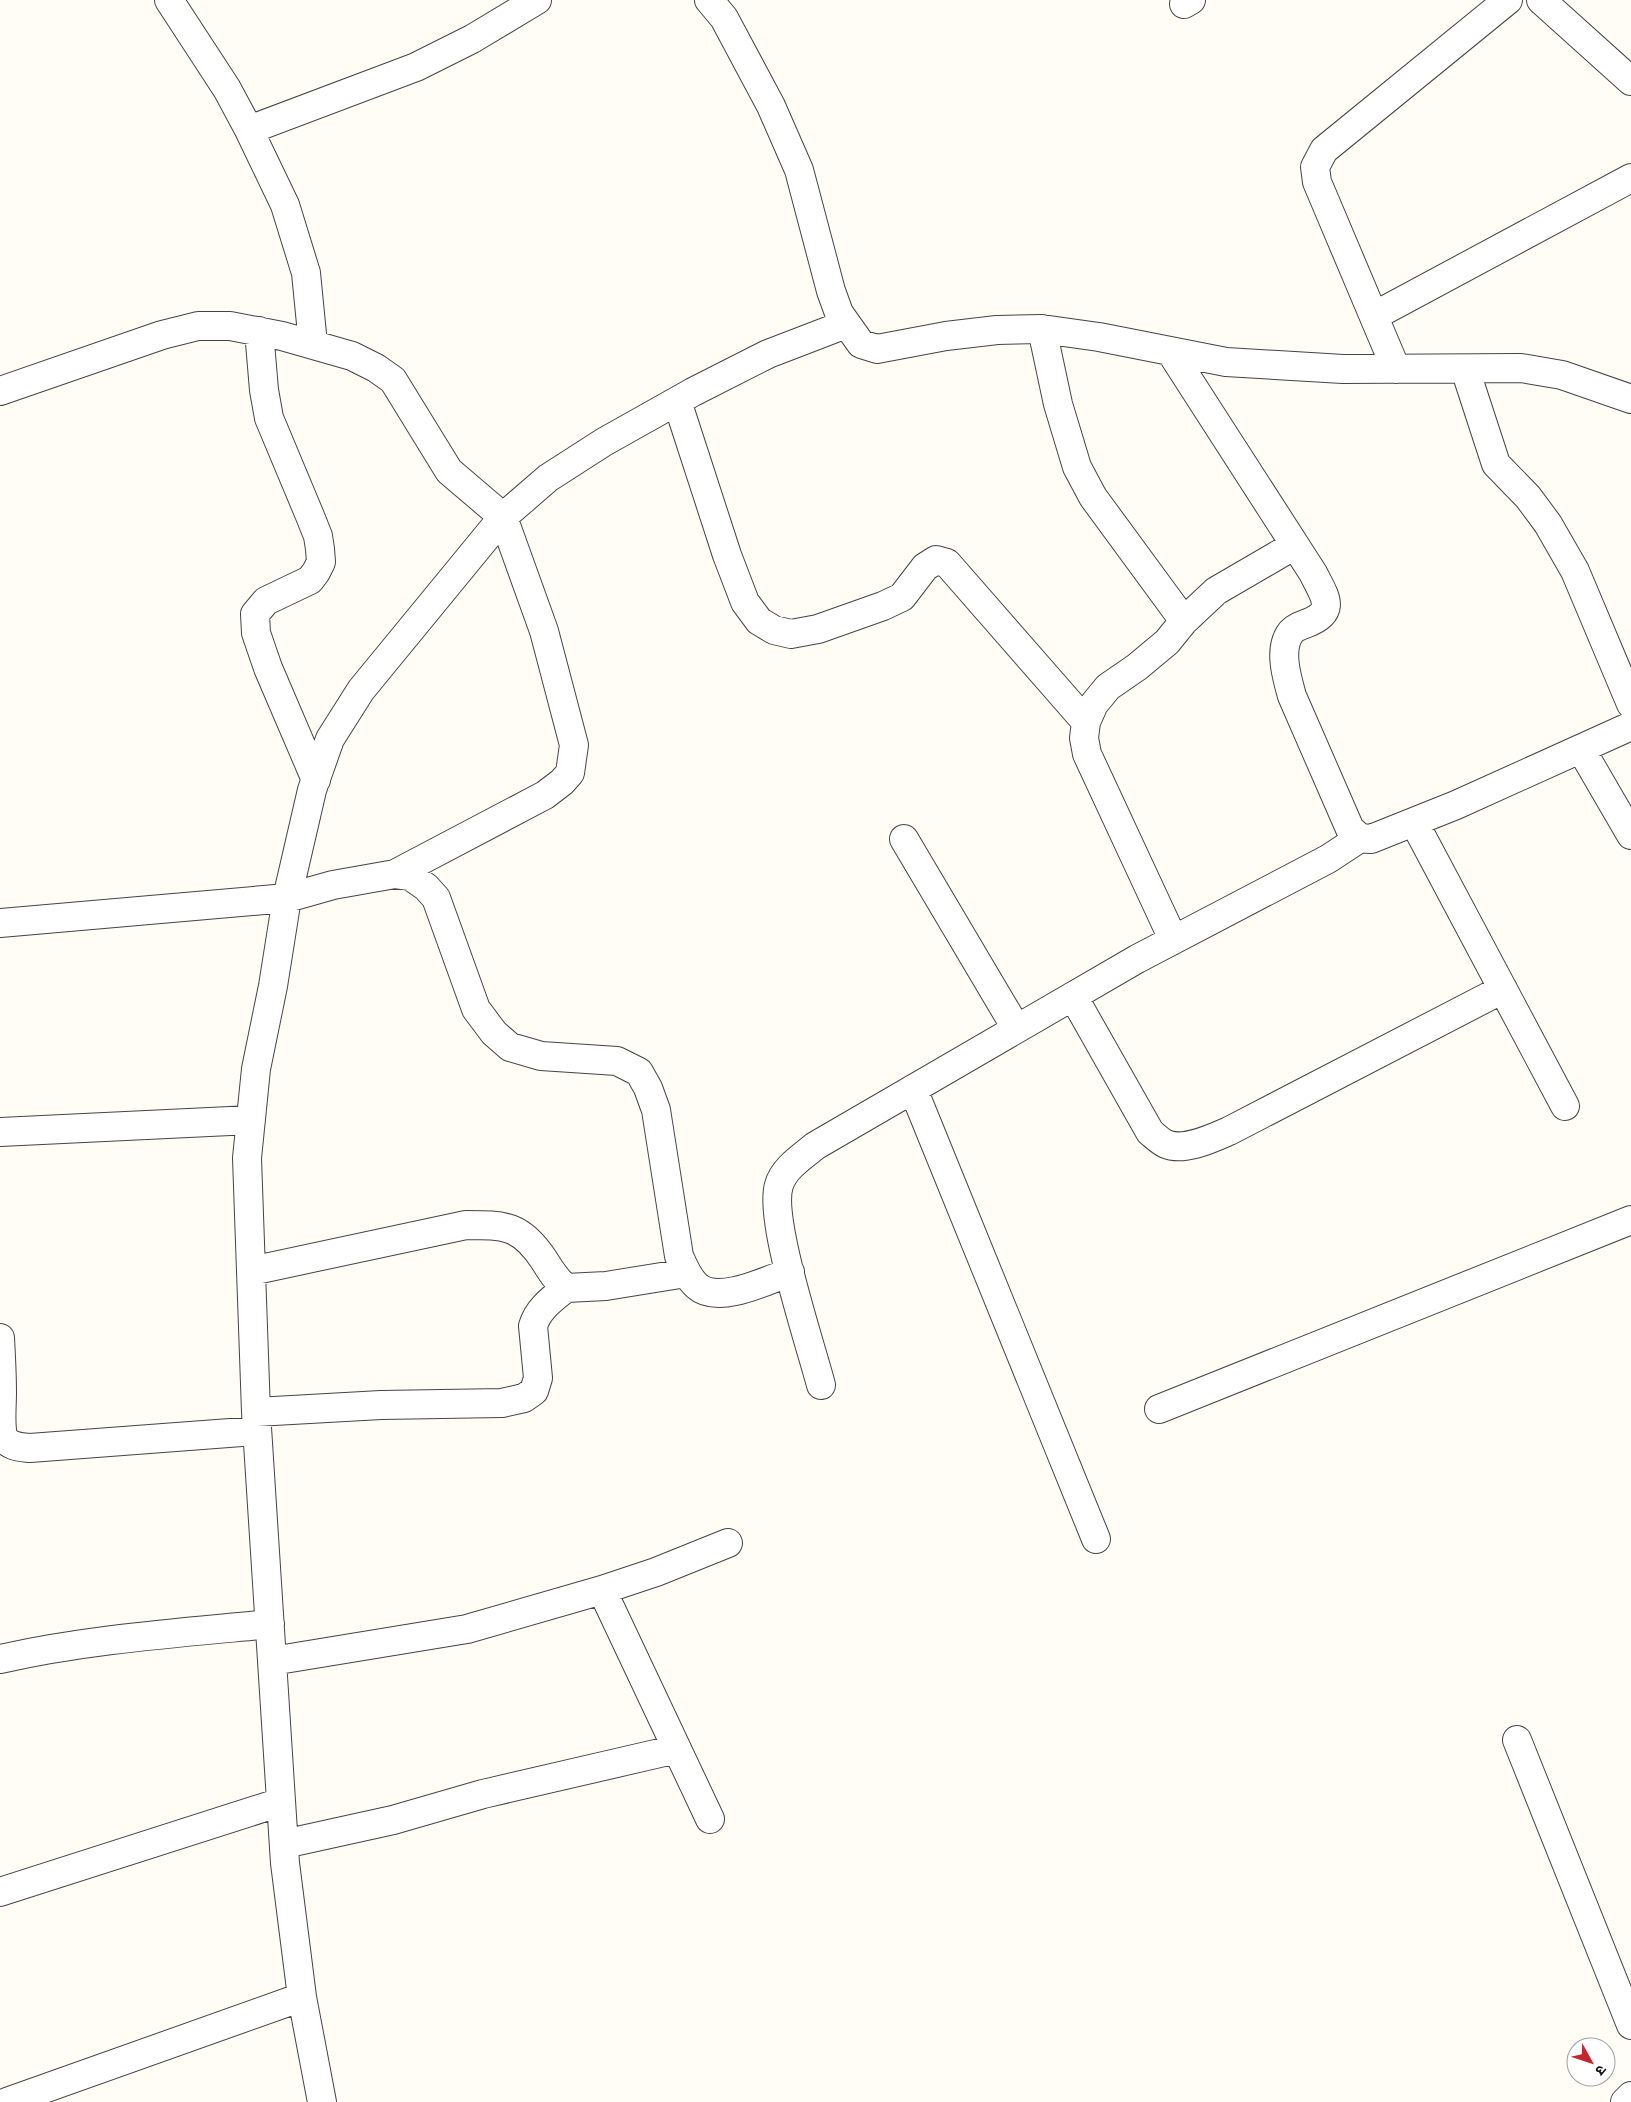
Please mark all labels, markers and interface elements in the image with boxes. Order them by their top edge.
north arrow [1566,2037,1616,2087]
text: उ [1592,2062,1609,2079]

